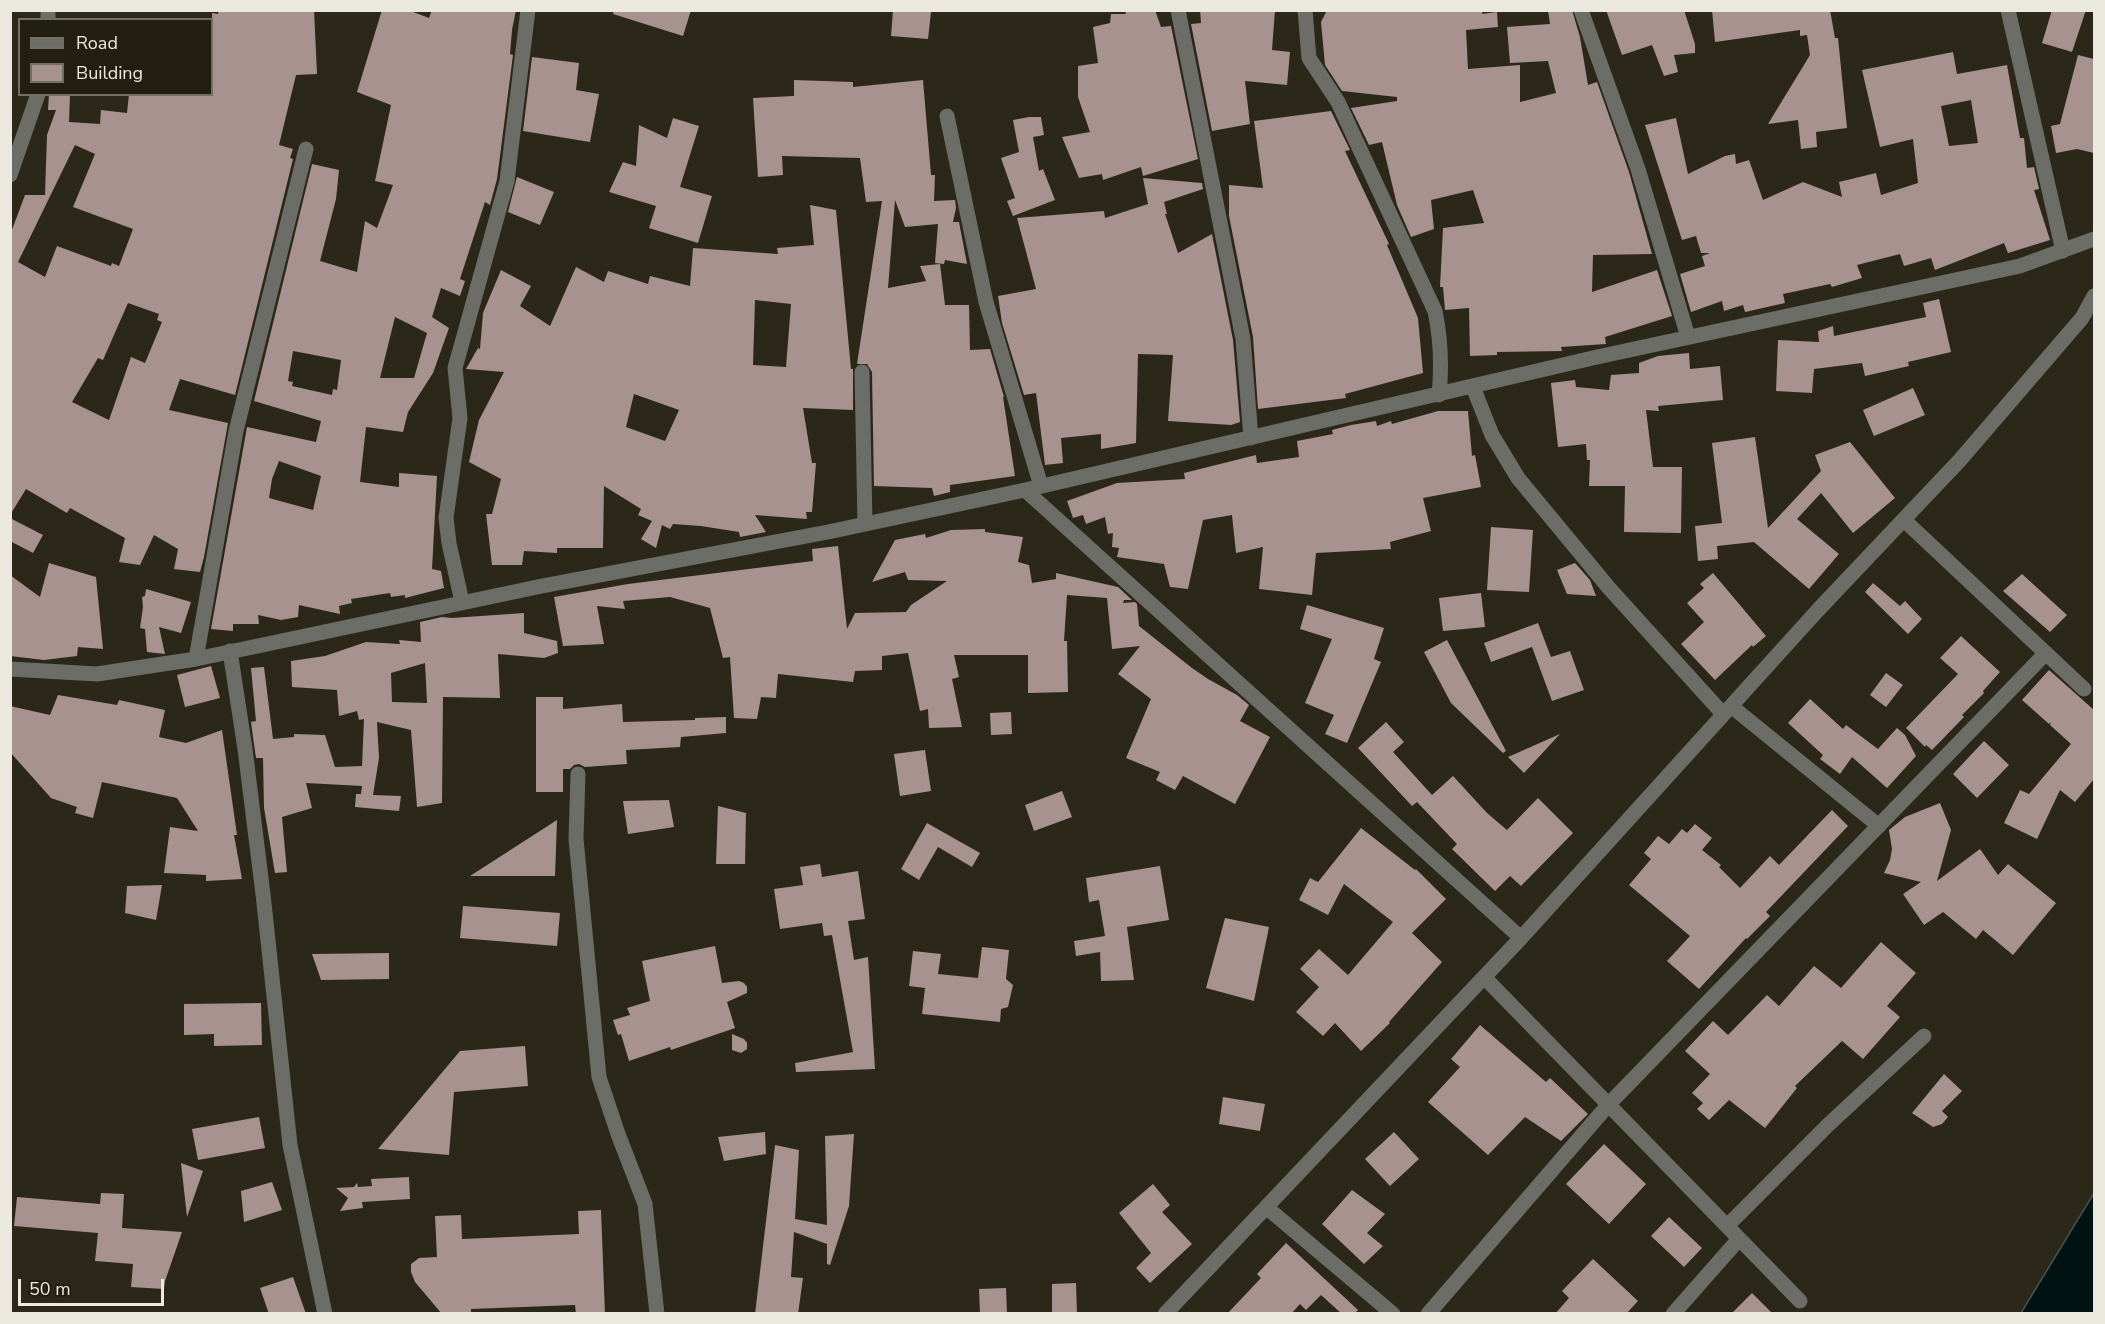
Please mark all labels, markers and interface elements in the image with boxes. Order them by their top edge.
legend [18,18,213,96]
text: Road [76,31,118,55]
text: Building [76,61,143,85]
scale bar [21,1267,166,1305]
text: 50 m [29,1277,71,1301]

